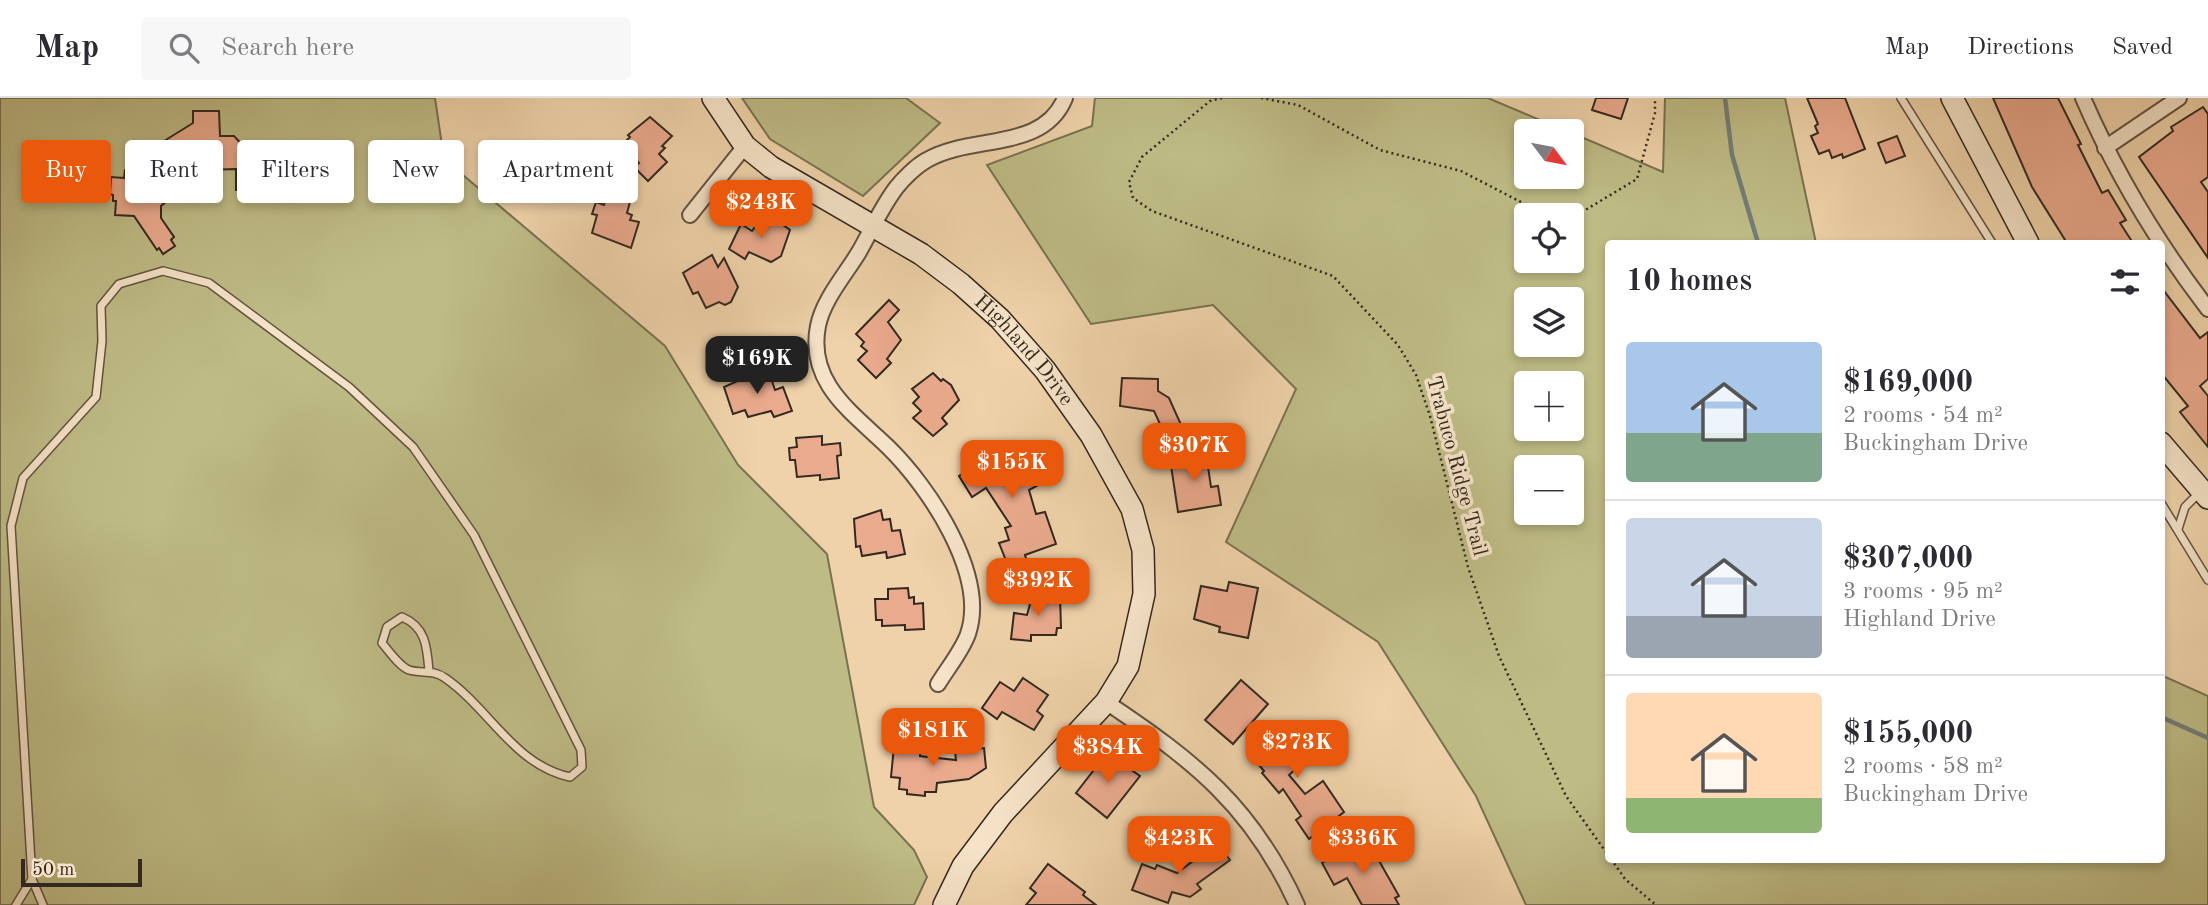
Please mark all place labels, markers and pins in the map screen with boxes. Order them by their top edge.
pin: $243K [712,180,810,240]
pin: $169K [708,336,806,396]
pin: $307K [1145,424,1243,483]
pin: $155K [963,440,1061,500]
pin: $392K [989,559,1087,618]
pin: $181K [884,708,982,768]
pin: $273K [1248,720,1346,780]
pin: $384K [1059,726,1157,785]
pin: $423K [1130,816,1228,876]
pin: $336K [1314,816,1412,876]

